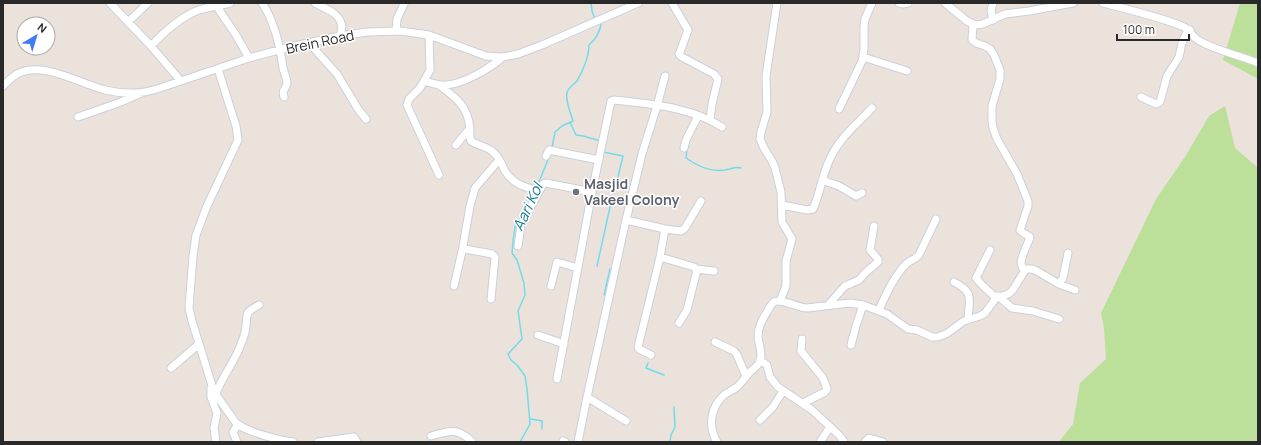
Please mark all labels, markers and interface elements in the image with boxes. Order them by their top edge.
north arrow [16,16,56,56]
scale bar [1117,16,1189,42]
text: N [35,19,50,36]
text: 100 m [1123,21,1155,38]
street label: Brein Road [284,25,356,58]
place label: Masjid Vakeel Colony [584,174,679,209]
water label: Aari Kol [507,177,549,234]
marker: Masjid Vakeel Colony [571,187,581,197]

